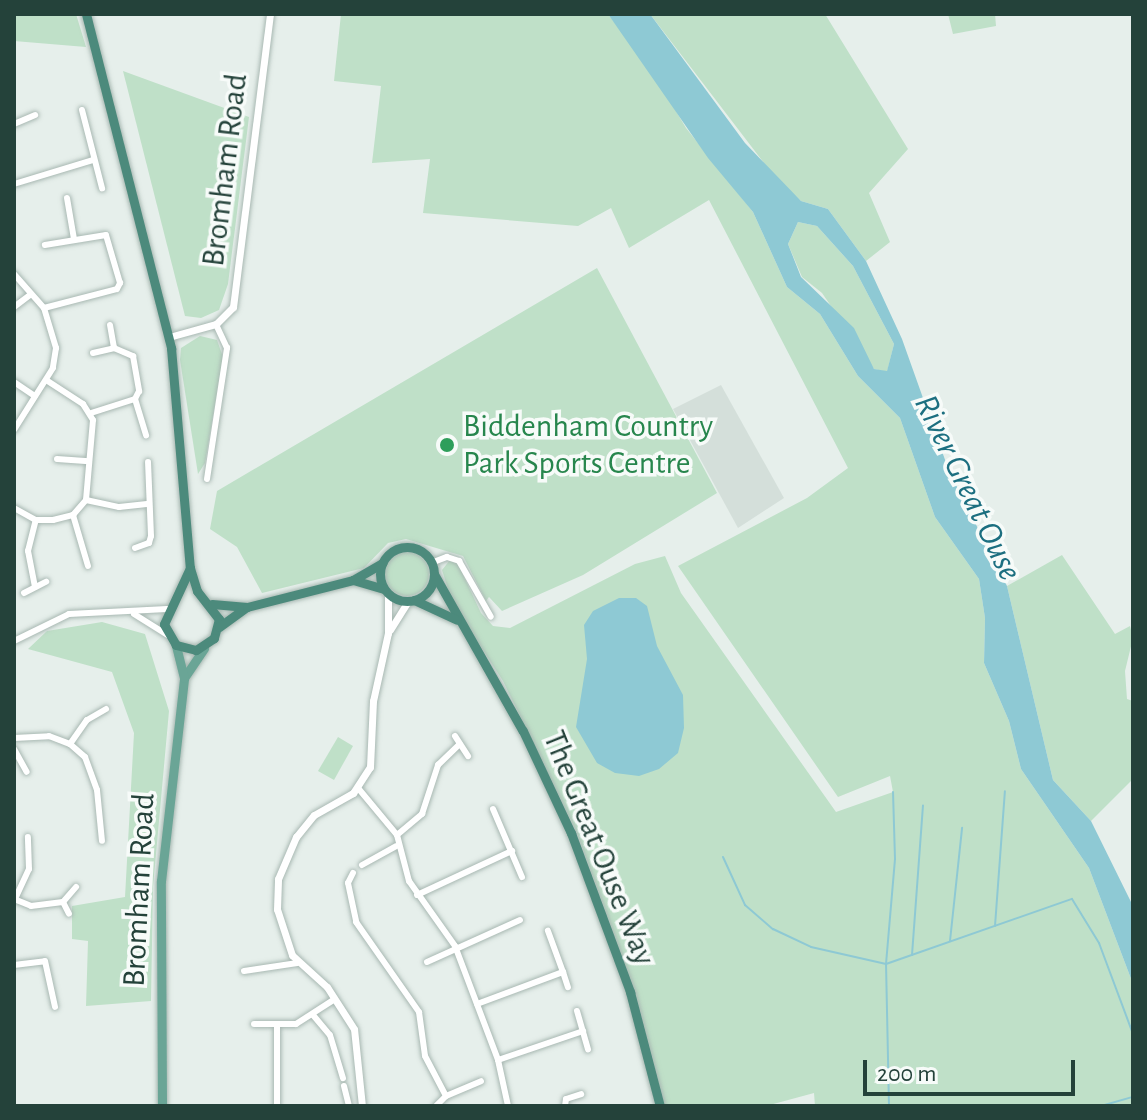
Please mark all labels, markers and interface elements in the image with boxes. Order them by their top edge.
street label: Bromham Road [194,71,256,269]
water label: River Great Ouse [904,388,1030,588]
place label: Biddenham Country Park Sports Centre [463,408,713,483]
marker: Biddenham Country Park Sports Centre [438,436,456,454]
street label: The Great Ouse Way [535,725,663,971]
street label: Bromham Road [115,792,163,988]
scale bar [867,1044,1079,1094]
text: 200 m [877,1062,936,1086]

